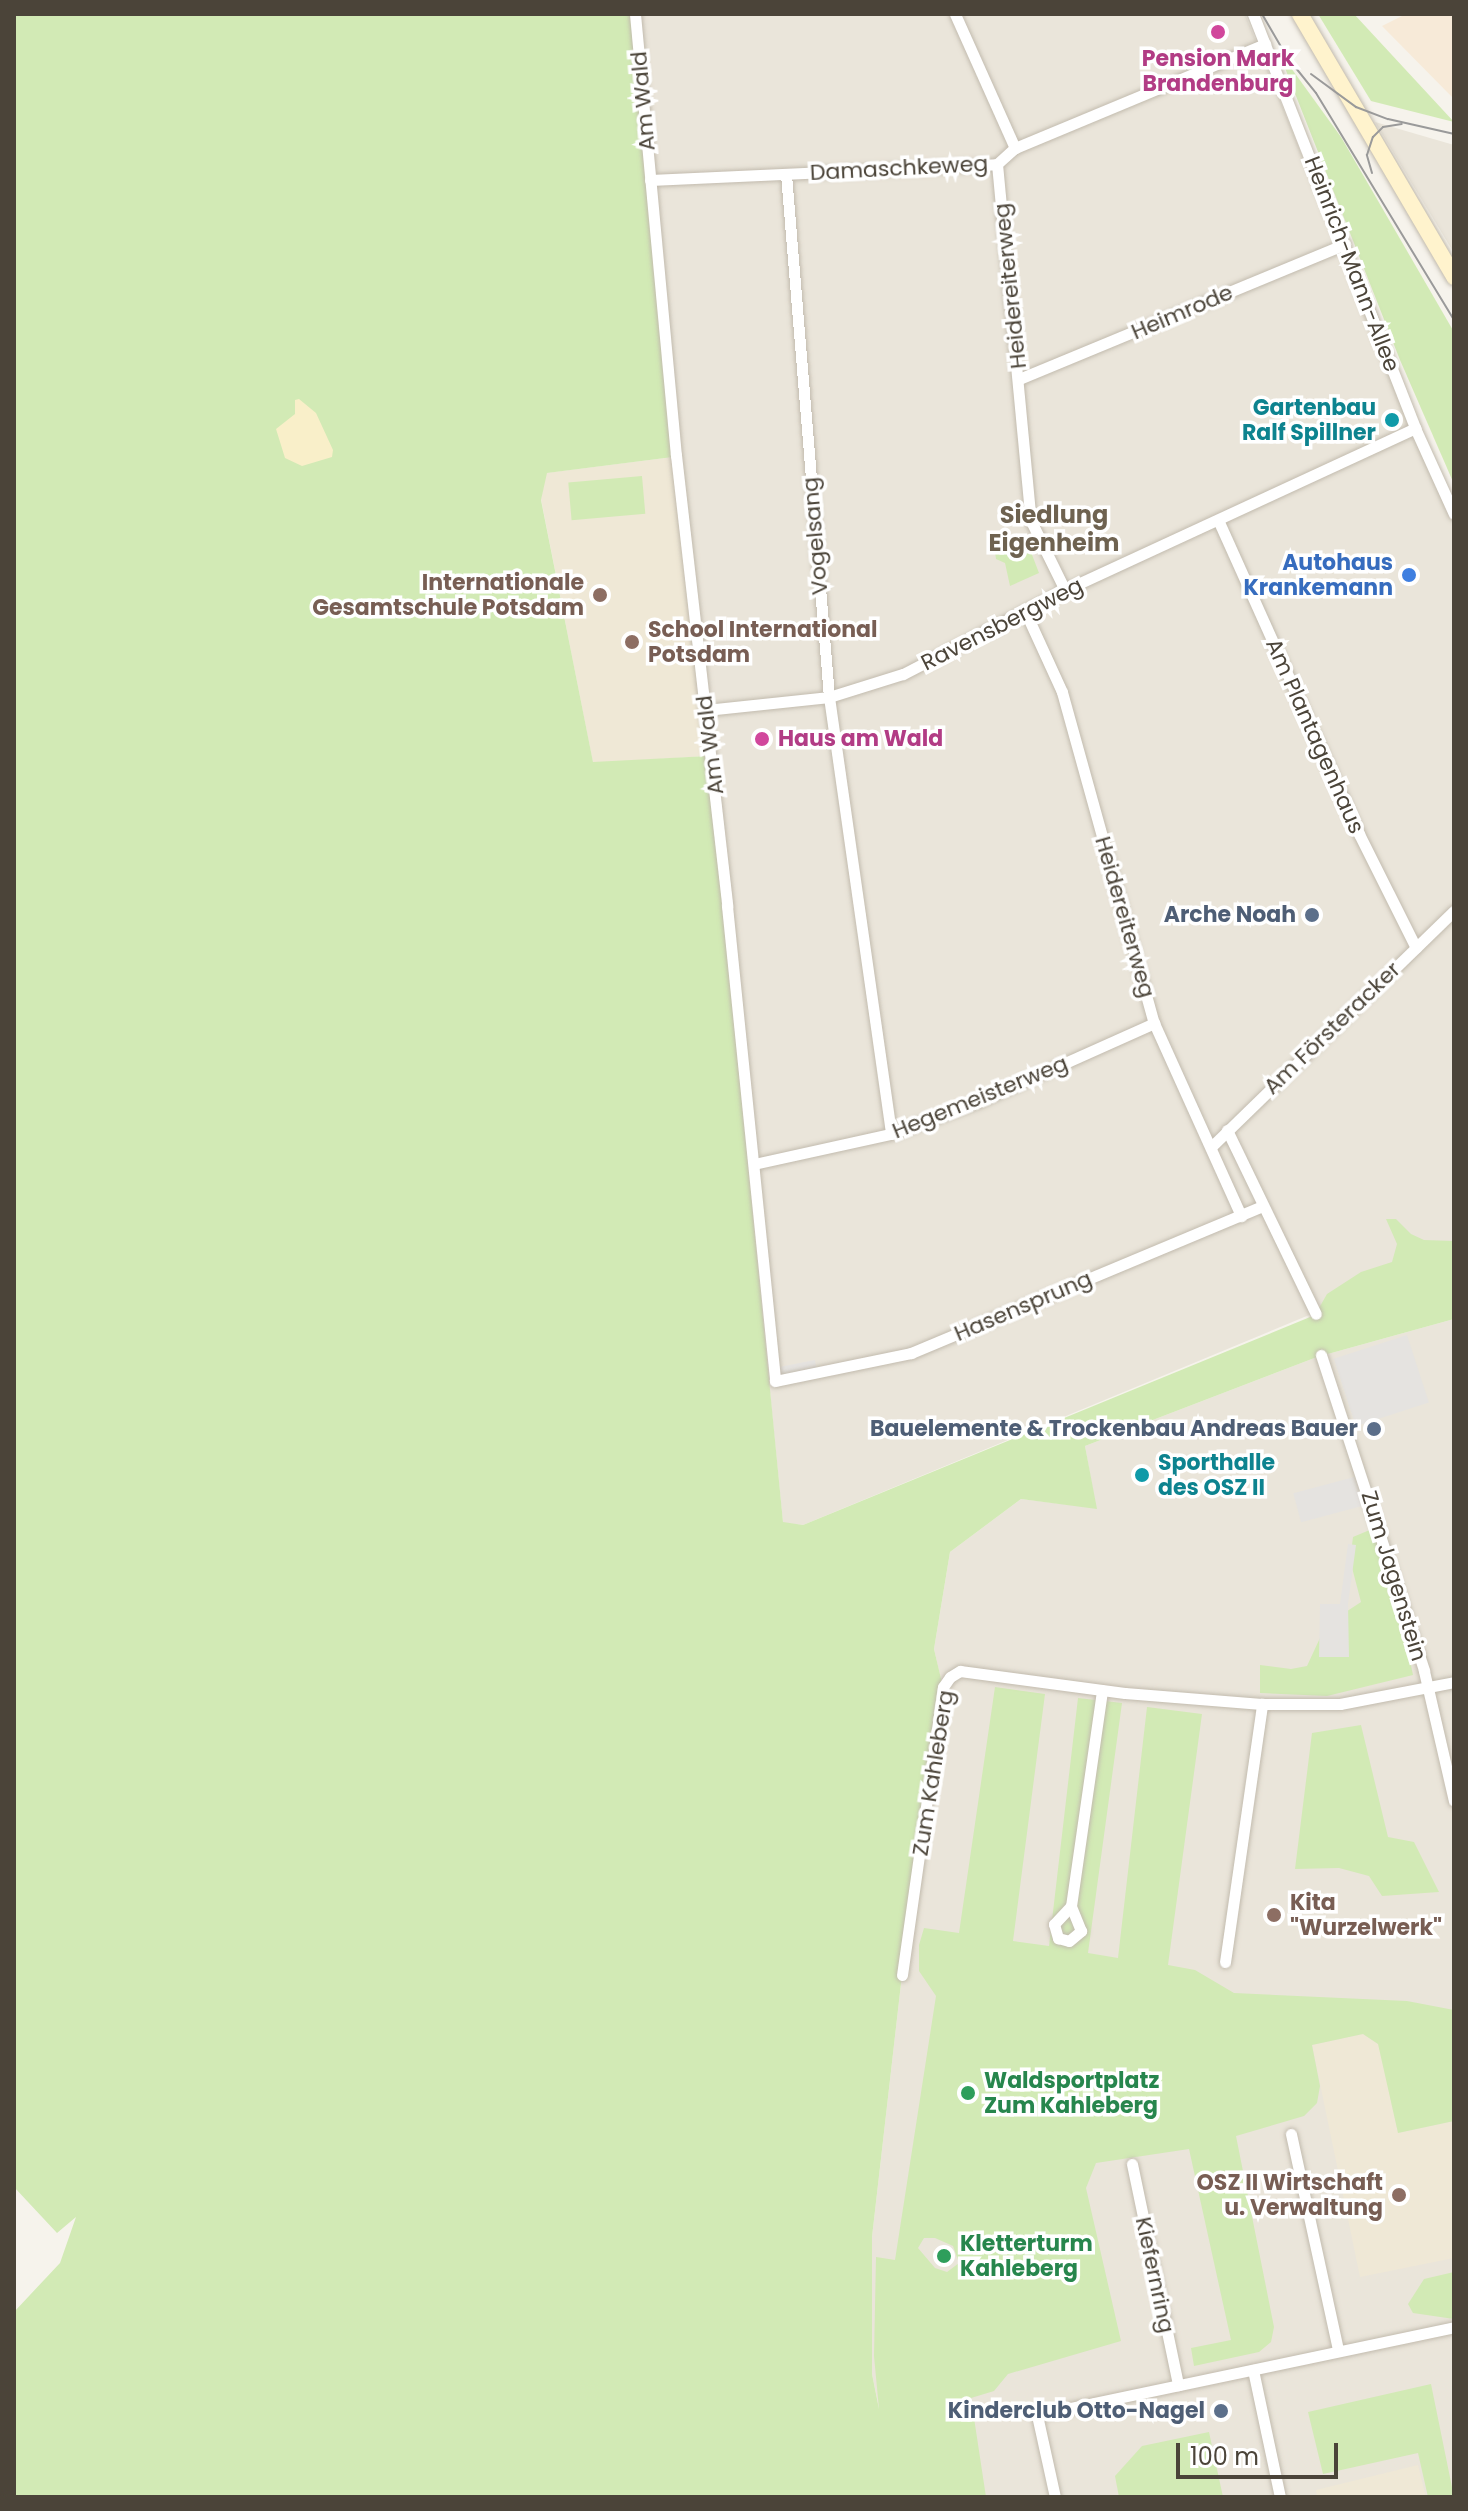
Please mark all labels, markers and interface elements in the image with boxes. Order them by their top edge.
marker: Pension Mark Brandenburg [1209,23,1227,41]
place label: Pension Mark Brandenburg [1142,45,1294,96]
street label: Am Wald [625,50,661,152]
street label: Damaschkeweg [809,150,989,186]
street label: Heinrich-Mann-Allee [1299,153,1405,375]
street label: Heidereiterweg [988,202,1032,370]
street label: Heimrode [1127,279,1237,345]
place label: Gartenbau Ralf Spillner [1242,394,1376,446]
marker: Gartenbau Ralf Spillner [1383,411,1401,429]
street label: Vogelsang [797,476,833,596]
district label: Siedlung Eigenheim [989,501,1119,557]
place label: Autohaus Krankemann [1243,549,1393,600]
marker: Autohaus Krankemann [1400,566,1418,584]
place label: Internationale Gesamtschule Potsdam [312,569,584,620]
street label: Ravensbergweg [917,572,1087,676]
marker: Internationale Gesamtschule Potsdam [591,586,609,604]
place label: School International Potsdam [648,616,878,668]
marker: School International Potsdam [623,633,641,651]
street label: Am Plantagenhaus [1260,635,1370,837]
street label: Am Wald [691,694,729,796]
place label: Haus am Wald [778,726,943,752]
marker: Haus am Wald [753,730,771,748]
street label: Heidereiterweg [1089,833,1161,1001]
place label: Arche Noah [1164,902,1296,928]
marker: Arche Noah [1303,906,1321,924]
street label: Am Försteracker [1258,956,1406,1100]
street label: Hegemeisterweg [888,1050,1072,1144]
street label: Hasensprung [950,1265,1096,1347]
place label: Bauelemente & Trockenbau Andreas Bauer [870,1416,1358,1442]
marker: Bauelemente & Trockenbau Andreas Bauer [1365,1420,1383,1438]
place label: Sporthalle des OSZ II [1158,1449,1275,1500]
marker: Sporthalle des OSZ II [1133,1466,1151,1484]
street label: Zum Jagenstein [1356,1488,1432,1664]
street label: Zum Kahleberg [907,1688,959,1858]
place label: Kita "Wurzelwerk" [1290,1889,1442,1940]
marker: Kita "Wurzelwerk" [1265,1906,1283,1924]
place label: Waldsportplatz Zum Kahleberg [984,2067,1159,2118]
marker: Waldsportplatz Zum Kahleberg [959,2084,977,2102]
place label: OSZ II Wirtschaft u. Verwaltung [1197,2169,1383,2220]
marker: OSZ II Wirtschaft u. Verwaltung [1390,2186,1408,2204]
street label: Kiefernring [1130,2215,1180,2335]
place label: Kletterturm Kahleberg [960,2230,1093,2282]
marker: Kletterturm Kahleberg [935,2247,953,2265]
place label: Kinderclub Otto-Nagel [948,2398,1205,2424]
marker: Kinderclub Otto-Nagel [1212,2402,1230,2420]
scale bar [1180,2427,1342,2477]
text: 100 m [1190,2440,1259,2473]

